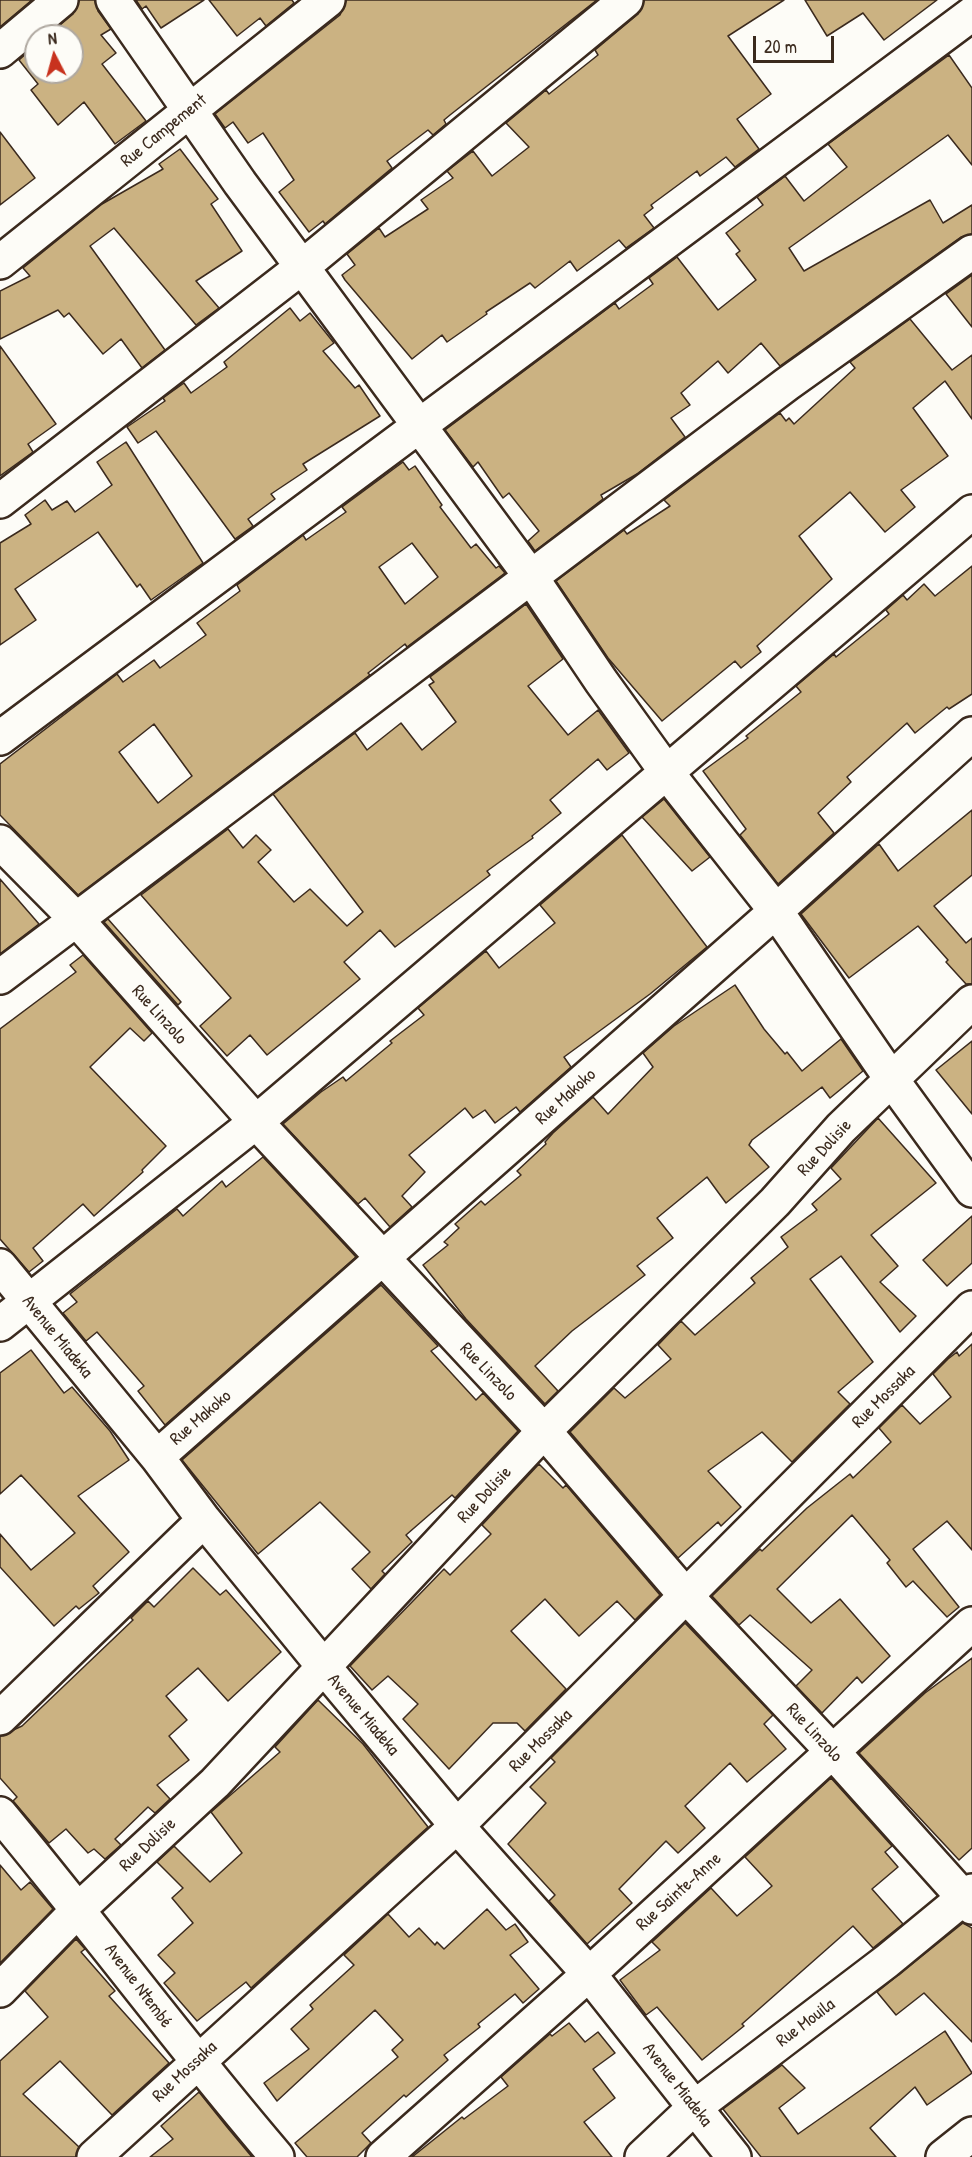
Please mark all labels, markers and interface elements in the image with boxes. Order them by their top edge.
north arrow [24,24,84,84]
scale bar [756,24,837,62]
text: N [47,27,58,49]
text: 20 m [764,34,797,59]
street label: Rue Campement [117,90,211,172]
street label: Rue Linzolo [127,981,191,1049]
street label: Rue Makoko [531,1064,601,1130]
street label: Rue Dolisie [793,1115,857,1181]
street label: Avenue Miadeka [17,1291,97,1383]
street label: Rue Linzolo [455,1338,521,1406]
street label: Rue Mossaka [848,1361,920,1433]
street label: Rue Makoko [166,1386,236,1450]
street label: Rue Dolisie [453,1462,517,1528]
street label: Avenue Miadeka [322,1670,404,1760]
street label: Rue Linzolo [781,1699,847,1767]
street label: Rue Mossaka [505,1705,577,1777]
street label: Rue Dolisie [115,1813,181,1877]
street label: Rue Sainte-Anne [632,1848,726,1936]
street label: Avenue Ntembé [99,1940,177,2032]
street label: Rue Mouila [772,1994,840,2052]
street label: Rue Mossaka [148,2037,222,2107]
street label: Avenue Miadeka [638,2039,716,2131]

